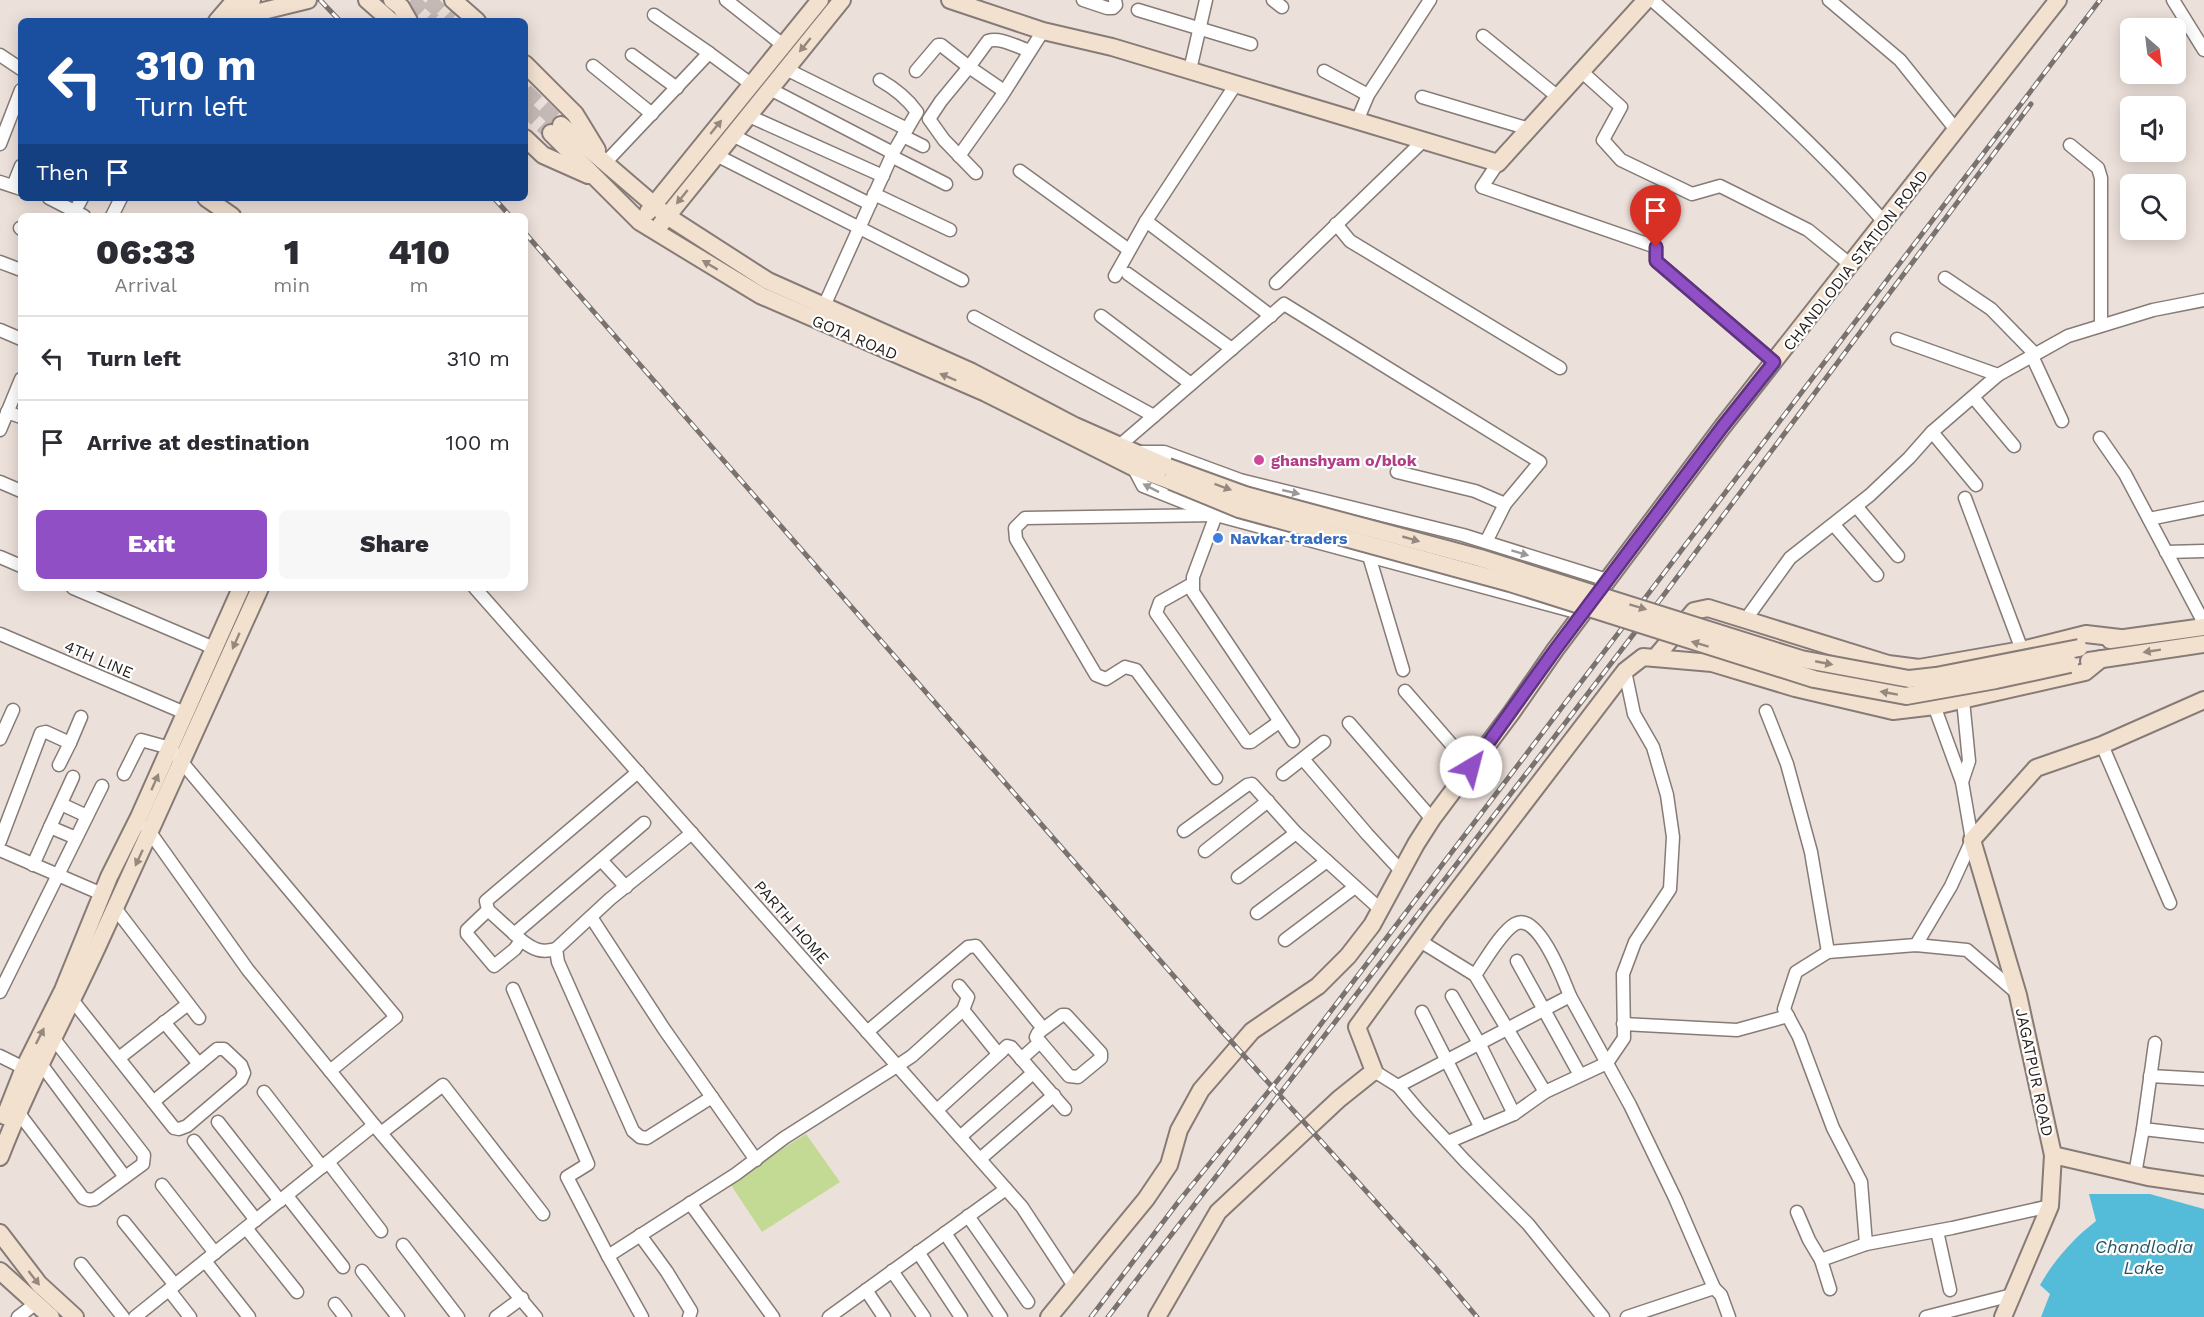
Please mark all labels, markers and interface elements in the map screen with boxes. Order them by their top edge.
north arrow [2120,18,2186,84]
map controls [2120,18,2186,240]
one-way arrow [799,38,811,53]
text: 310 m [135,41,257,90]
icon: left [36,42,114,120]
text: Turn left [135,91,247,123]
button: sound [2120,96,2186,162]
one-way arrow [710,120,722,135]
icon: arrive [101,156,134,189]
text: Then [36,160,89,185]
street label: CHANDLODIA STATION ROAD [1779,166,1932,355]
button: search [2120,174,2186,240]
pin [1630,185,1681,247]
one-way arrow [676,189,689,205]
icon: arrive [1639,194,1672,227]
text: 06:33 [96,231,195,273]
text: 1 [284,231,300,273]
text: 410 [388,231,450,273]
one-way arrow [702,260,718,271]
text: Arrival [114,273,177,297]
text: min [273,273,310,297]
text: m [409,273,429,297]
street label: GOTA ROAD [809,311,900,364]
icon: left [36,342,69,375]
text: Turn left [87,346,181,371]
text: 310 m [446,346,510,371]
one-way arrow [939,372,957,382]
icon: arrive [36,426,69,459]
text: Arrive at destination [87,430,310,455]
text: 100 m [446,430,510,455]
place label: ghanshyam o/blok [1271,451,1417,470]
marker: ghanshyam o/blok [1252,453,1266,467]
one-way arrow [1142,483,1160,493]
one-way arrow [1214,483,1232,493]
one-way arrow [1282,487,1300,497]
button: Exit [36,510,267,579]
button: Share [279,510,510,579]
place label: Navkar traders [1230,529,1348,548]
marker: Navkar traders [1211,531,1225,545]
one-way arrow [1402,535,1420,544]
one-way arrow [1511,549,1529,558]
one-way arrow [1629,603,1647,612]
one-way arrow [231,633,240,650]
street label: 4TH LINE [62,637,136,682]
one-way arrow [1691,639,1709,648]
one-way arrow [2143,647,2162,656]
one-way arrow [1815,659,1834,668]
one-way arrow [1879,688,1898,697]
position arrow [1439,735,1503,799]
one-way arrow [151,773,160,791]
one-way arrow [134,849,143,866]
street label: PARTH HOME [750,877,833,968]
street label: JAGATPUR ROAD [2012,1006,2057,1138]
one-way arrow [35,1027,45,1044]
water label: Chandlodia Lake [2095,1236,2193,1278]
one-way arrow [28,1270,40,1285]

